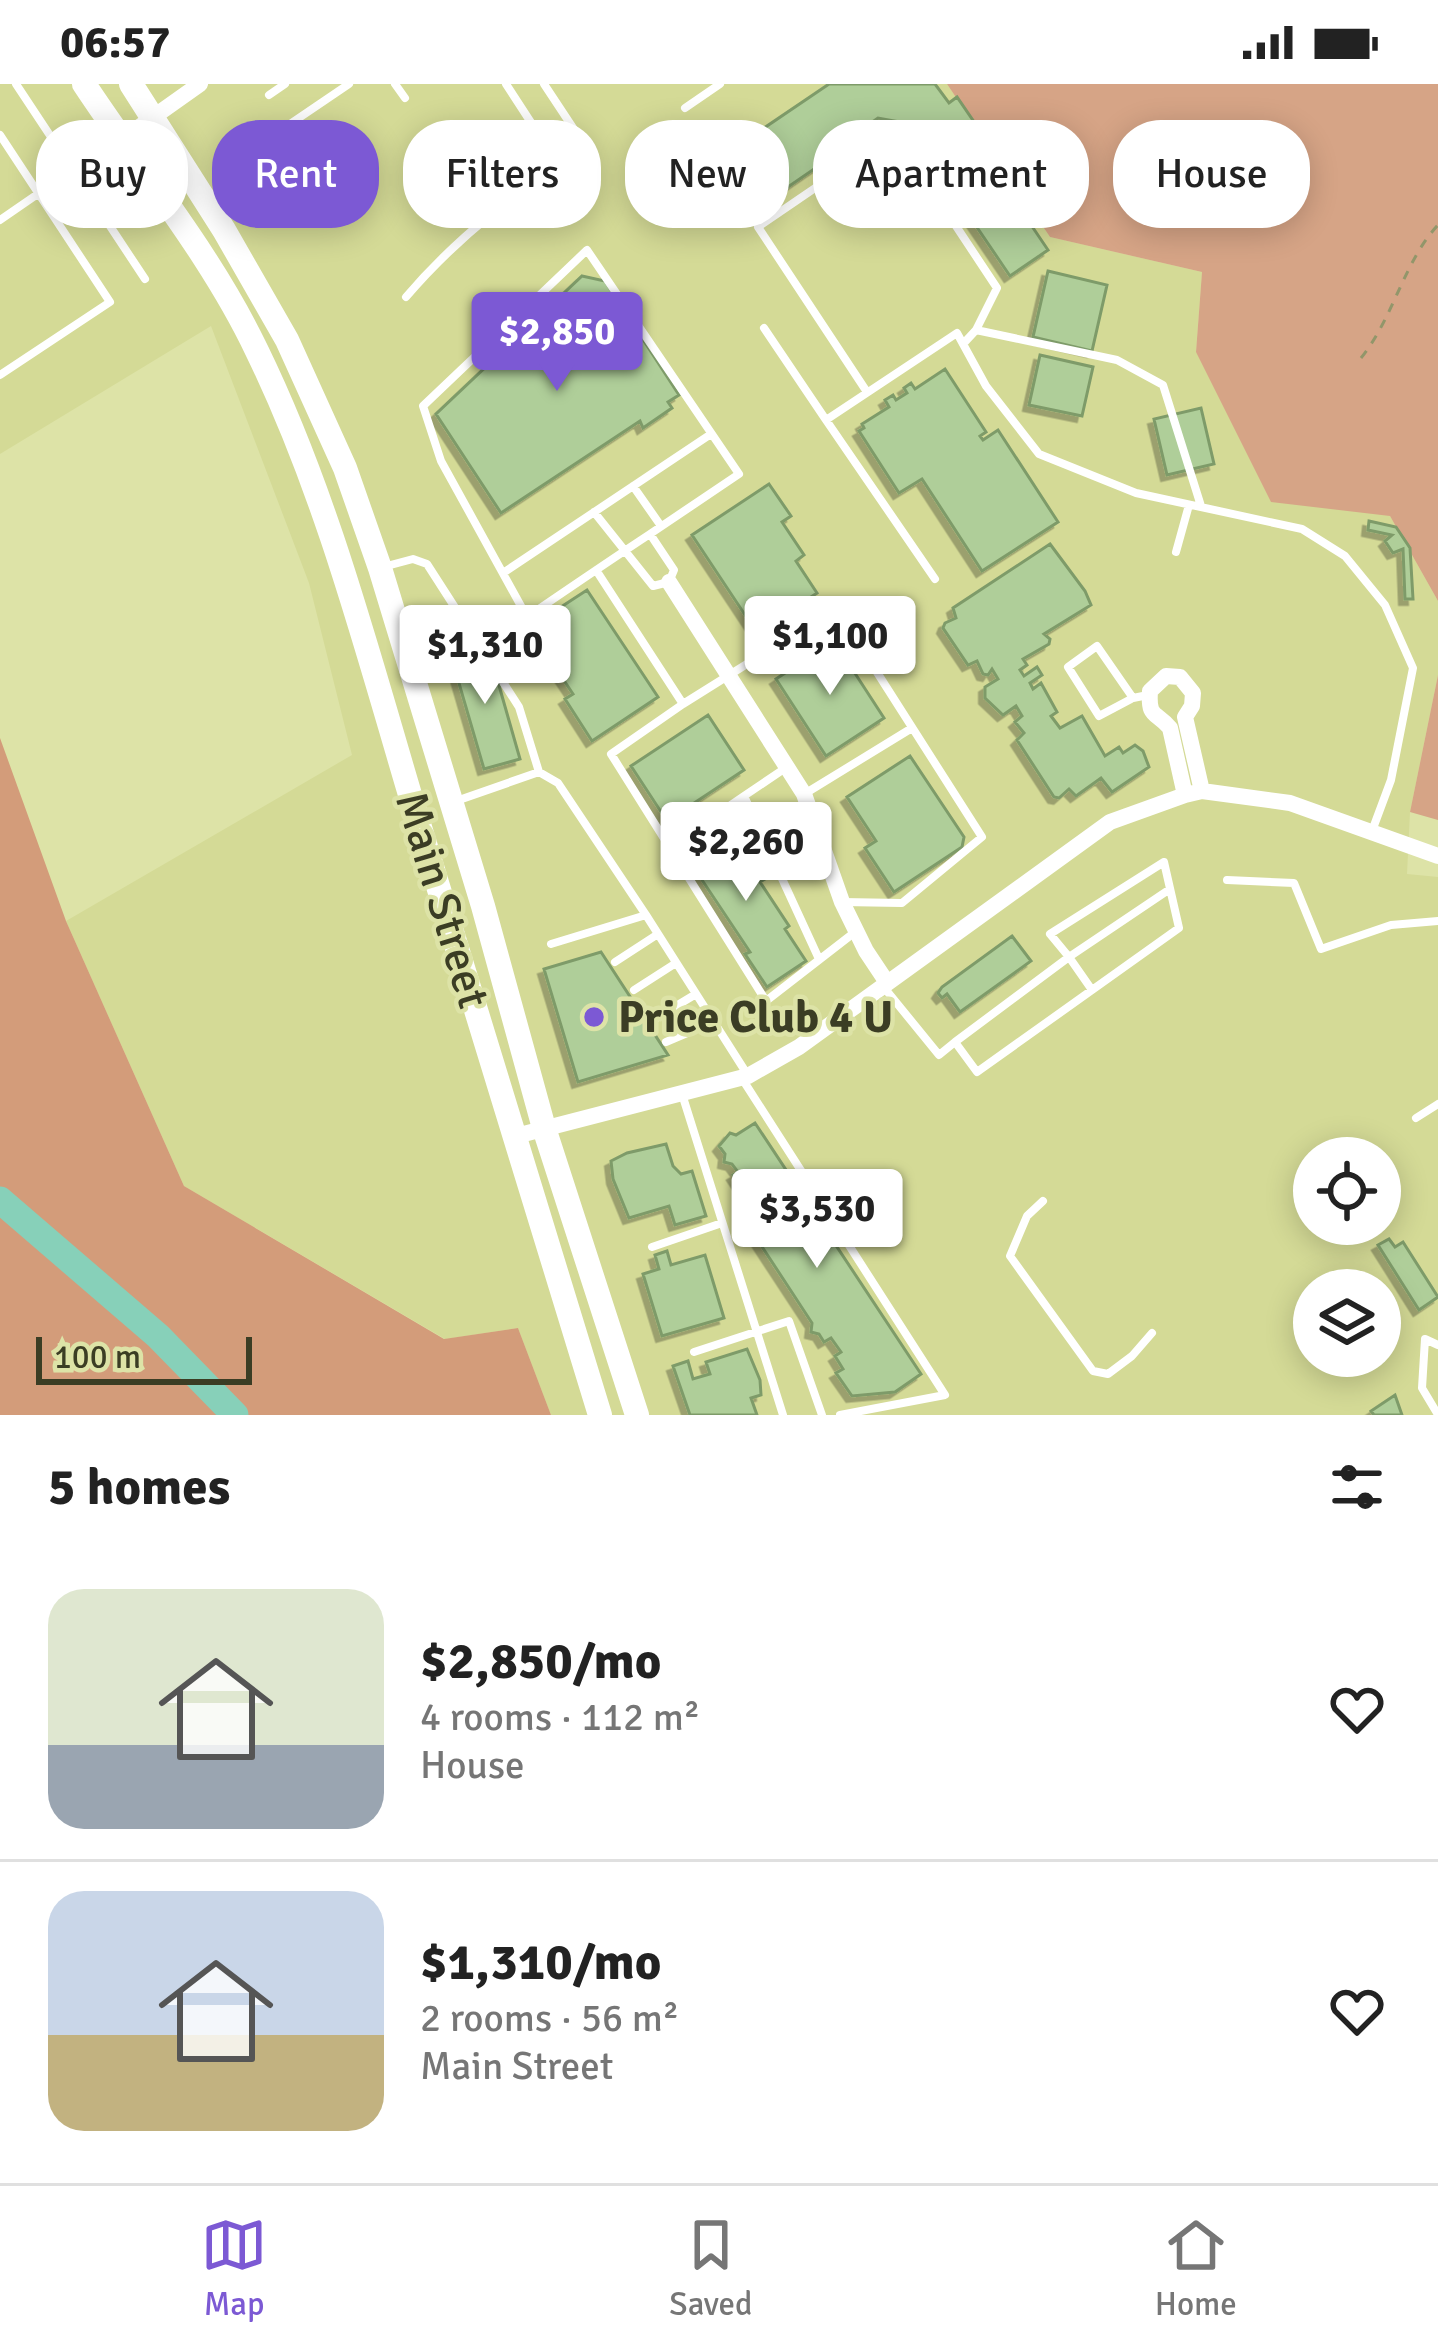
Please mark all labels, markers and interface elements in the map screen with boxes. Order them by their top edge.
text: 06:57 [60,15,170,70]
chip: Buy [36,120,188,228]
chip: Rent [212,120,379,228]
chip: Filters [403,120,601,228]
chip: New [625,120,789,228]
chip: Apartment [813,120,1089,228]
chip: House [1113,120,1310,228]
pin: $2,850 [459,292,655,394]
text: $2,850 [499,307,615,355]
pin: $1,100 [732,596,928,698]
pin: $1,310 [387,605,583,707]
text: $1,100 [772,611,888,659]
text: $1,310 [427,620,543,668]
street label: Main Street [383,785,501,1015]
pin: $2,260 [648,802,844,904]
text: $2,260 [688,817,804,865]
place label: Price Club 4 U [618,990,893,1045]
marker: Price Club 4 U [581,1004,607,1030]
map controls [1293,1137,1401,1377]
button: locate [1293,1137,1401,1245]
pin: $3,530 [719,1169,915,1271]
text: $3,530 [759,1184,875,1232]
button: layers [1293,1269,1401,1377]
scale bar [36,1331,252,1384]
text: 100 m [54,1337,141,1378]
icon: filters [1324,1454,1390,1520]
text: 5 homes [48,1456,230,1519]
text: $2,850/mo [420,1630,661,1693]
icon: home [144,1637,288,1781]
icon: heart [1324,1676,1390,1742]
text: 4 rooms · 112 m² [420,1693,700,1741]
text: House [420,1741,525,1789]
text: $1,310/mo [420,1931,661,1994]
icon: home [144,1939,288,2083]
icon: heart [1324,1978,1390,2044]
text: 2 rooms · 56 m² [420,1994,679,2042]
text: Main Street [420,2042,613,2090]
tab: Map [201,2212,267,2325]
tab: Saved [669,2212,752,2325]
tab: Home [1155,2212,1237,2325]

